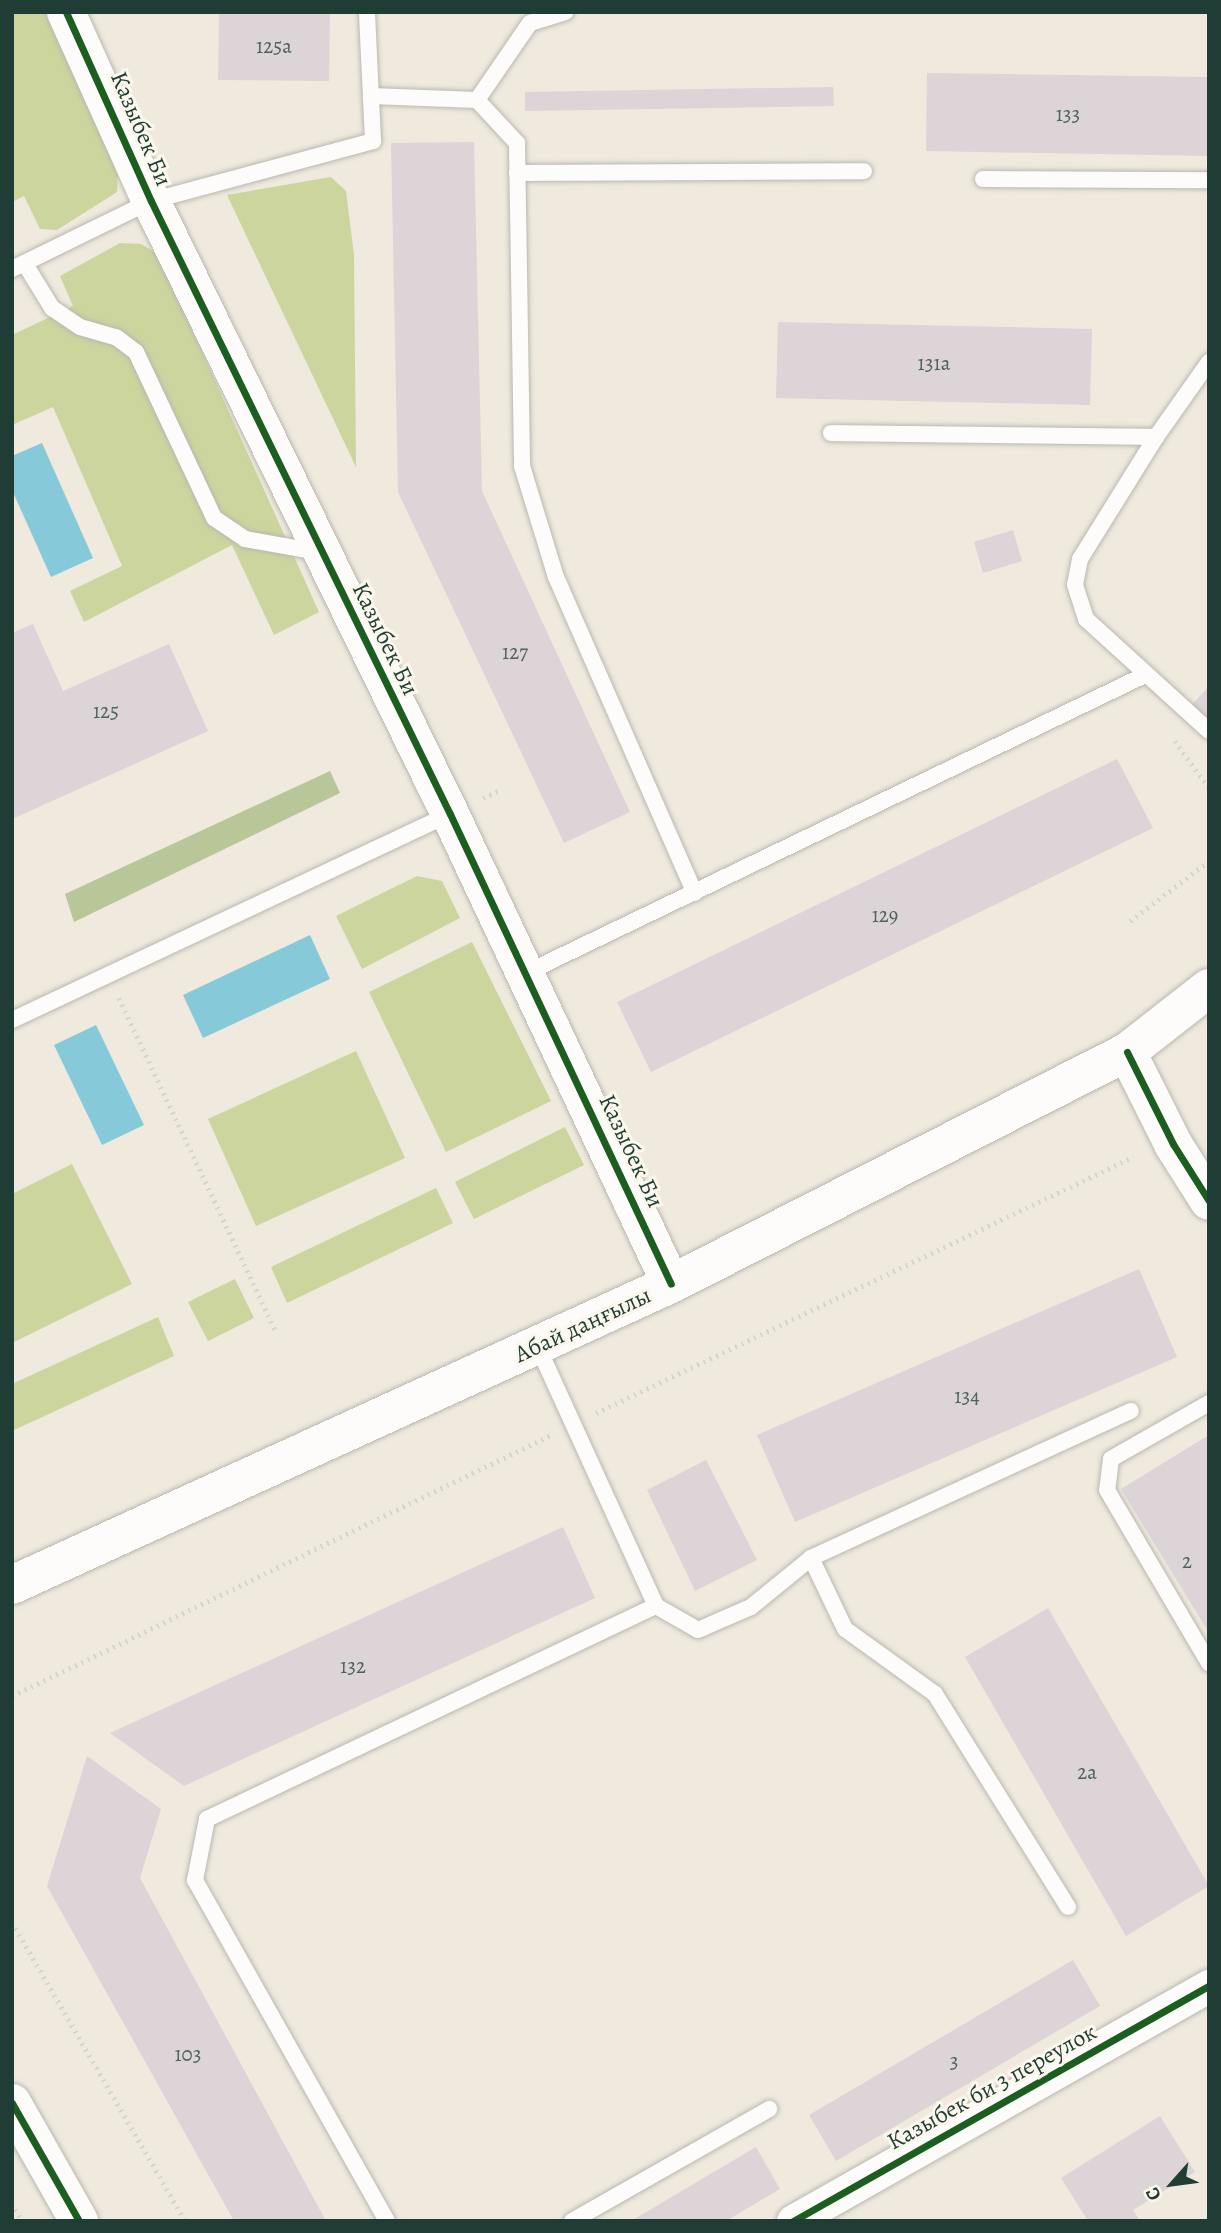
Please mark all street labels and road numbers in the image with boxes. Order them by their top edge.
street label: Казыбек Би [104,67,178,191]
street label: Казыбек Би [345,578,425,700]
street label: Казыбек Би [592,1090,670,1212]
street label: Абай даңғылы [510,1281,656,1369]
street label: Казыбек би 3 переулок [882,2017,1102,2157]

